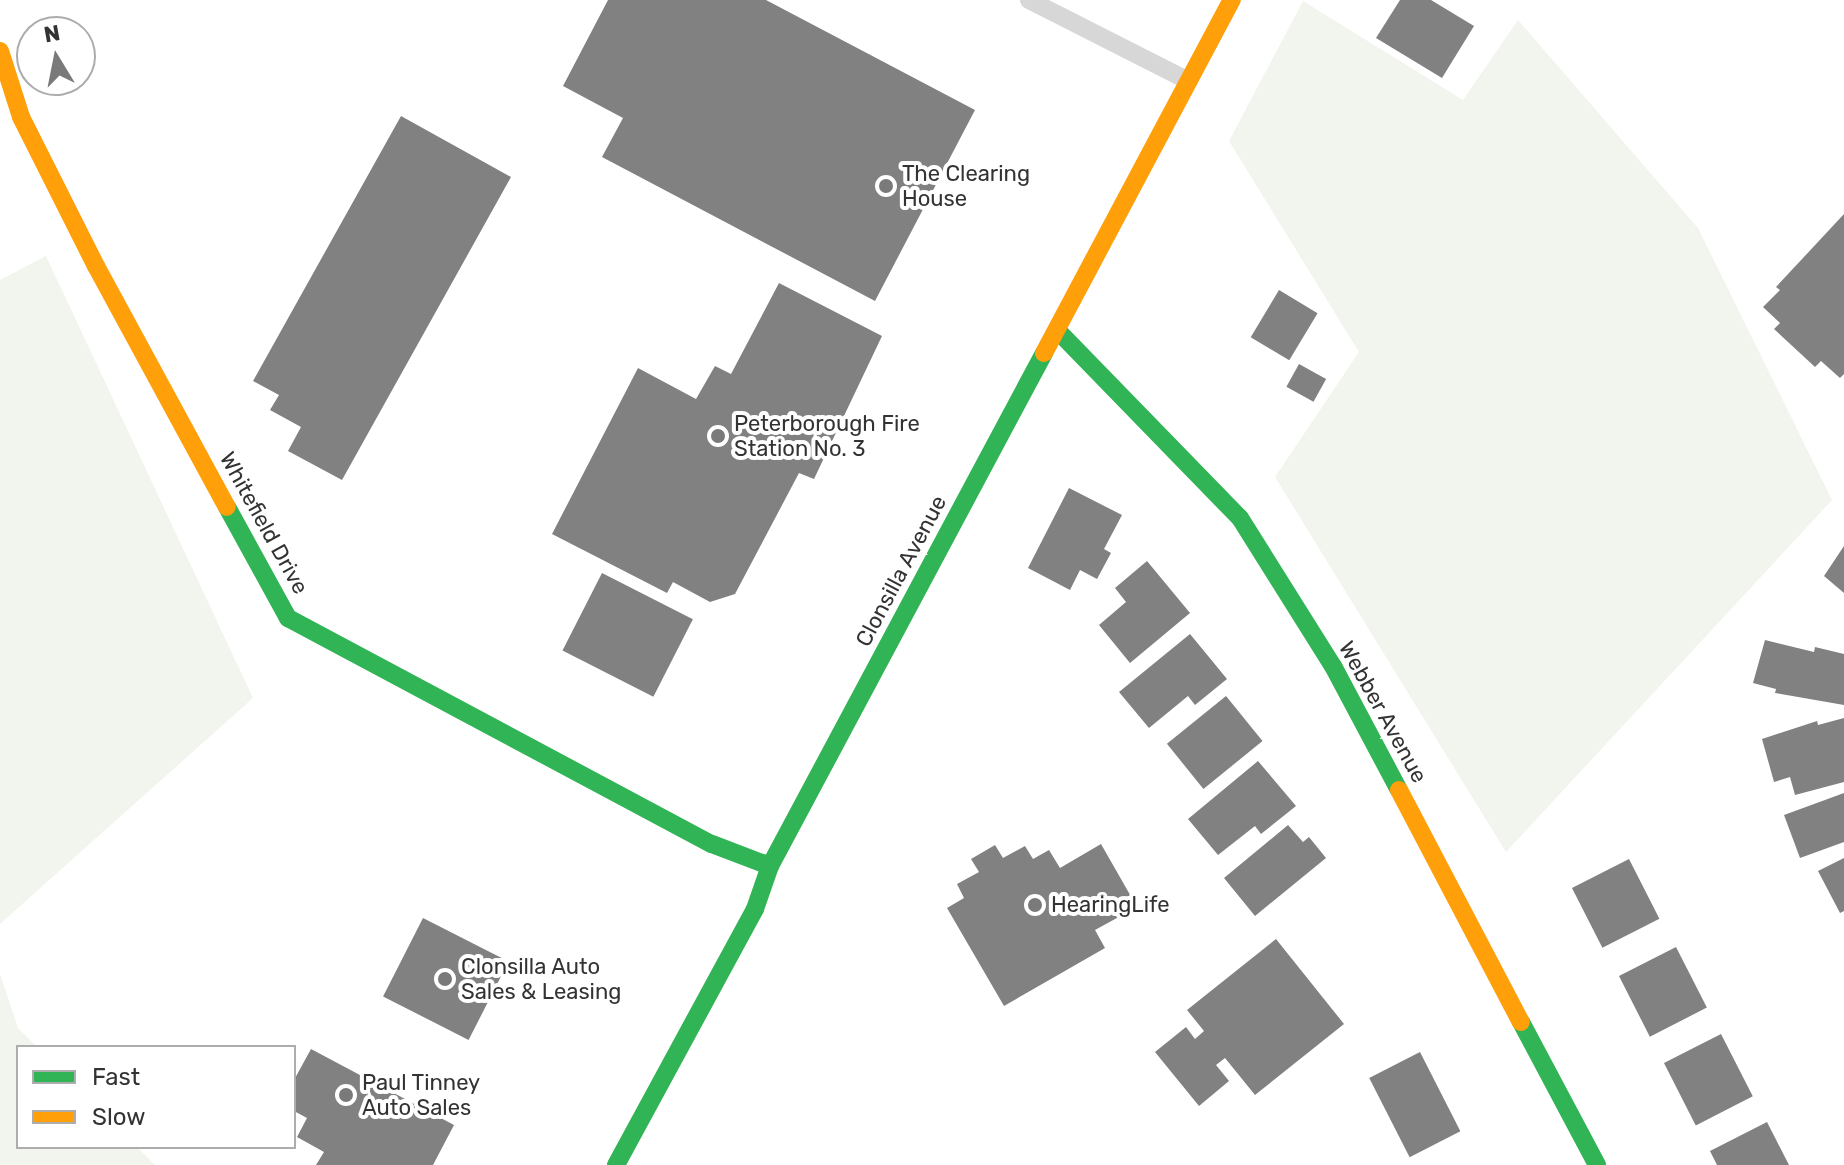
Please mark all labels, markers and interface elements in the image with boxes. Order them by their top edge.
north arrow [16,16,96,96]
text: N [42,19,62,49]
place label: The Clearing House [902,160,1030,212]
marker: The Clearing House [877,177,895,195]
place label: Peterborough Fire Station No. 3 [734,410,920,462]
marker: Peterborough Fire Station No. 3 [709,427,727,445]
street label: Whitefield Drive [214,447,314,599]
street label: Clonsilla Avenue [850,491,952,651]
street label: Webber Avenue [1333,636,1433,788]
place label: HearingLife [1051,892,1170,918]
marker: HearingLife [1026,896,1044,914]
place label: Clonsilla Auto Sales & Leasing [461,953,621,1004]
marker: Clonsilla Auto Sales & Leasing [436,970,454,988]
legend [16,1045,296,1149]
text: Fast [92,1063,140,1091]
place label: Paul Tinney Auto Sales [362,1069,481,1120]
marker: Paul Tinney Auto Sales [337,1086,355,1104]
text: Slow [92,1103,145,1131]

